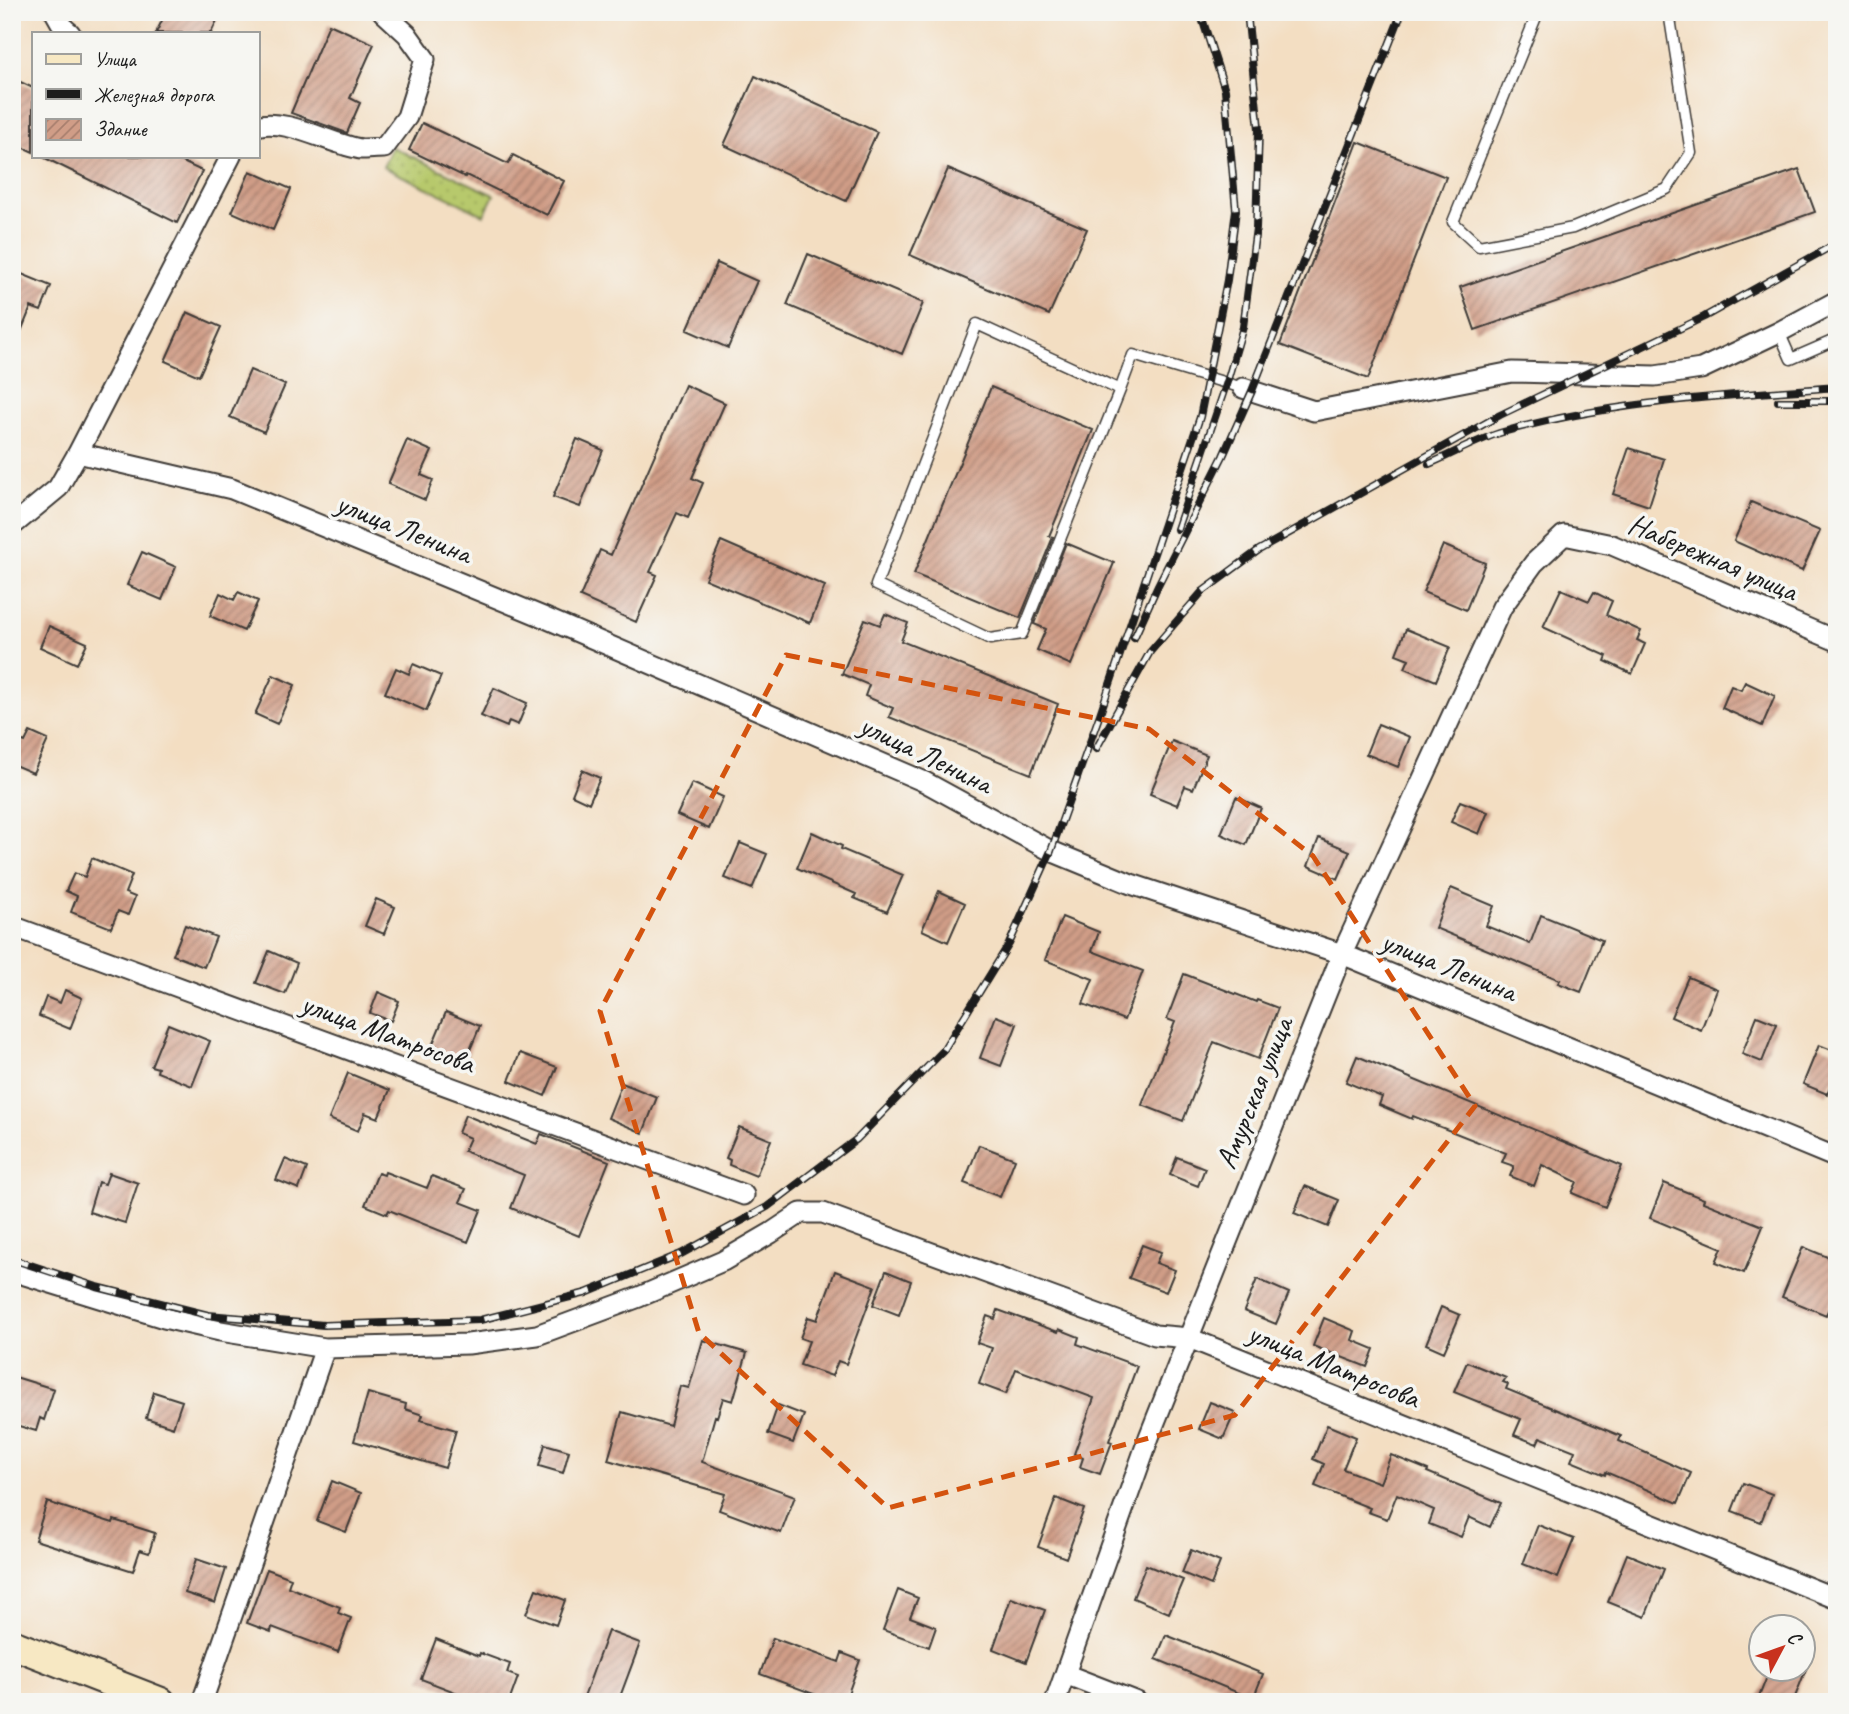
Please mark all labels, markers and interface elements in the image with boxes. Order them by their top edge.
legend [32,32,259,158]
text: Улица [94,46,137,72]
text: Железная дорога [94,82,215,108]
text: Здание [94,116,148,142]
street label: улица Ленина [329,483,480,573]
street label: Набережная улица [1623,504,1805,610]
street label: улица Ленина [852,705,1001,804]
street label: улица Ленина [1374,921,1525,1011]
street label: улица Матросова [294,983,482,1083]
street label: Амурская улица [1206,1009,1303,1174]
street label: улица Матросова [1241,1313,1427,1417]
north arrow [1748,1612,1818,1682]
text: С [1782,1626,1808,1651]

